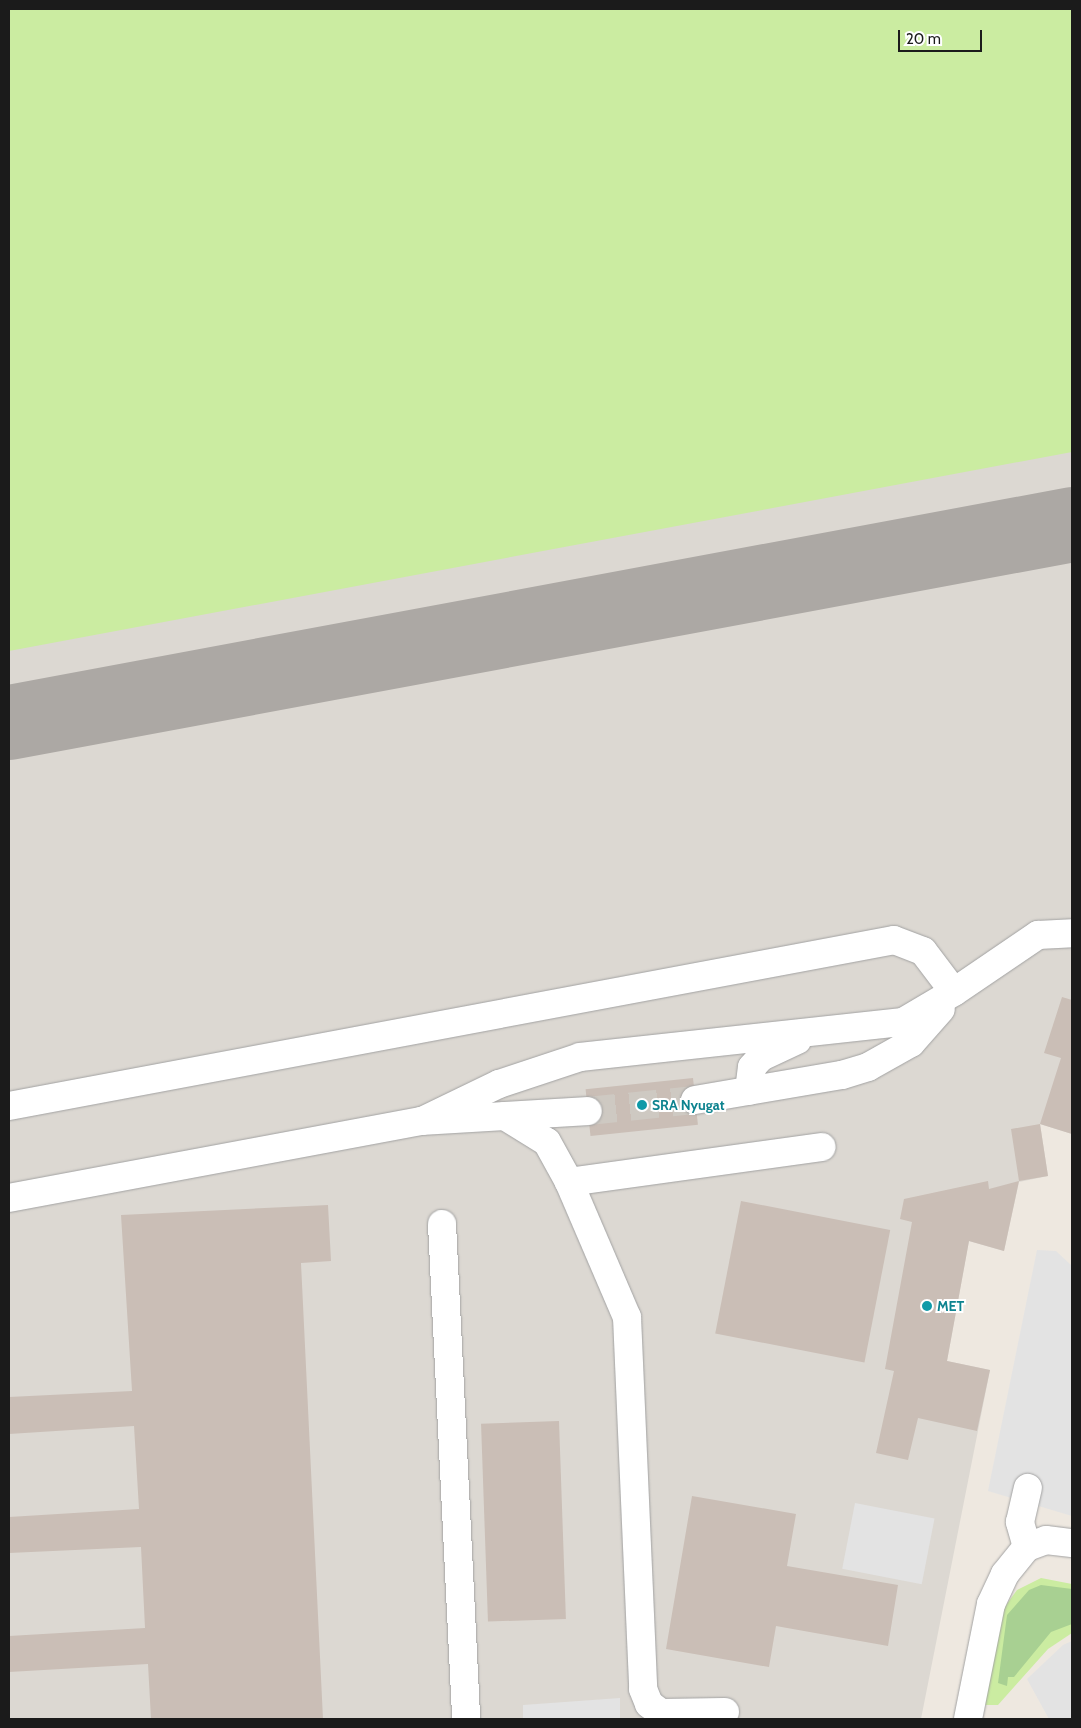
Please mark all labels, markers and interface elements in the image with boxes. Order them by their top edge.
scale bar [901,20,985,52]
text: 20 m [906,30,941,48]
place label: SRA Nyugat [652,1097,725,1113]
marker: SRA Nyugat [636,1099,648,1111]
place label: MET [937,1298,964,1314]
marker: MET [921,1300,933,1312]

